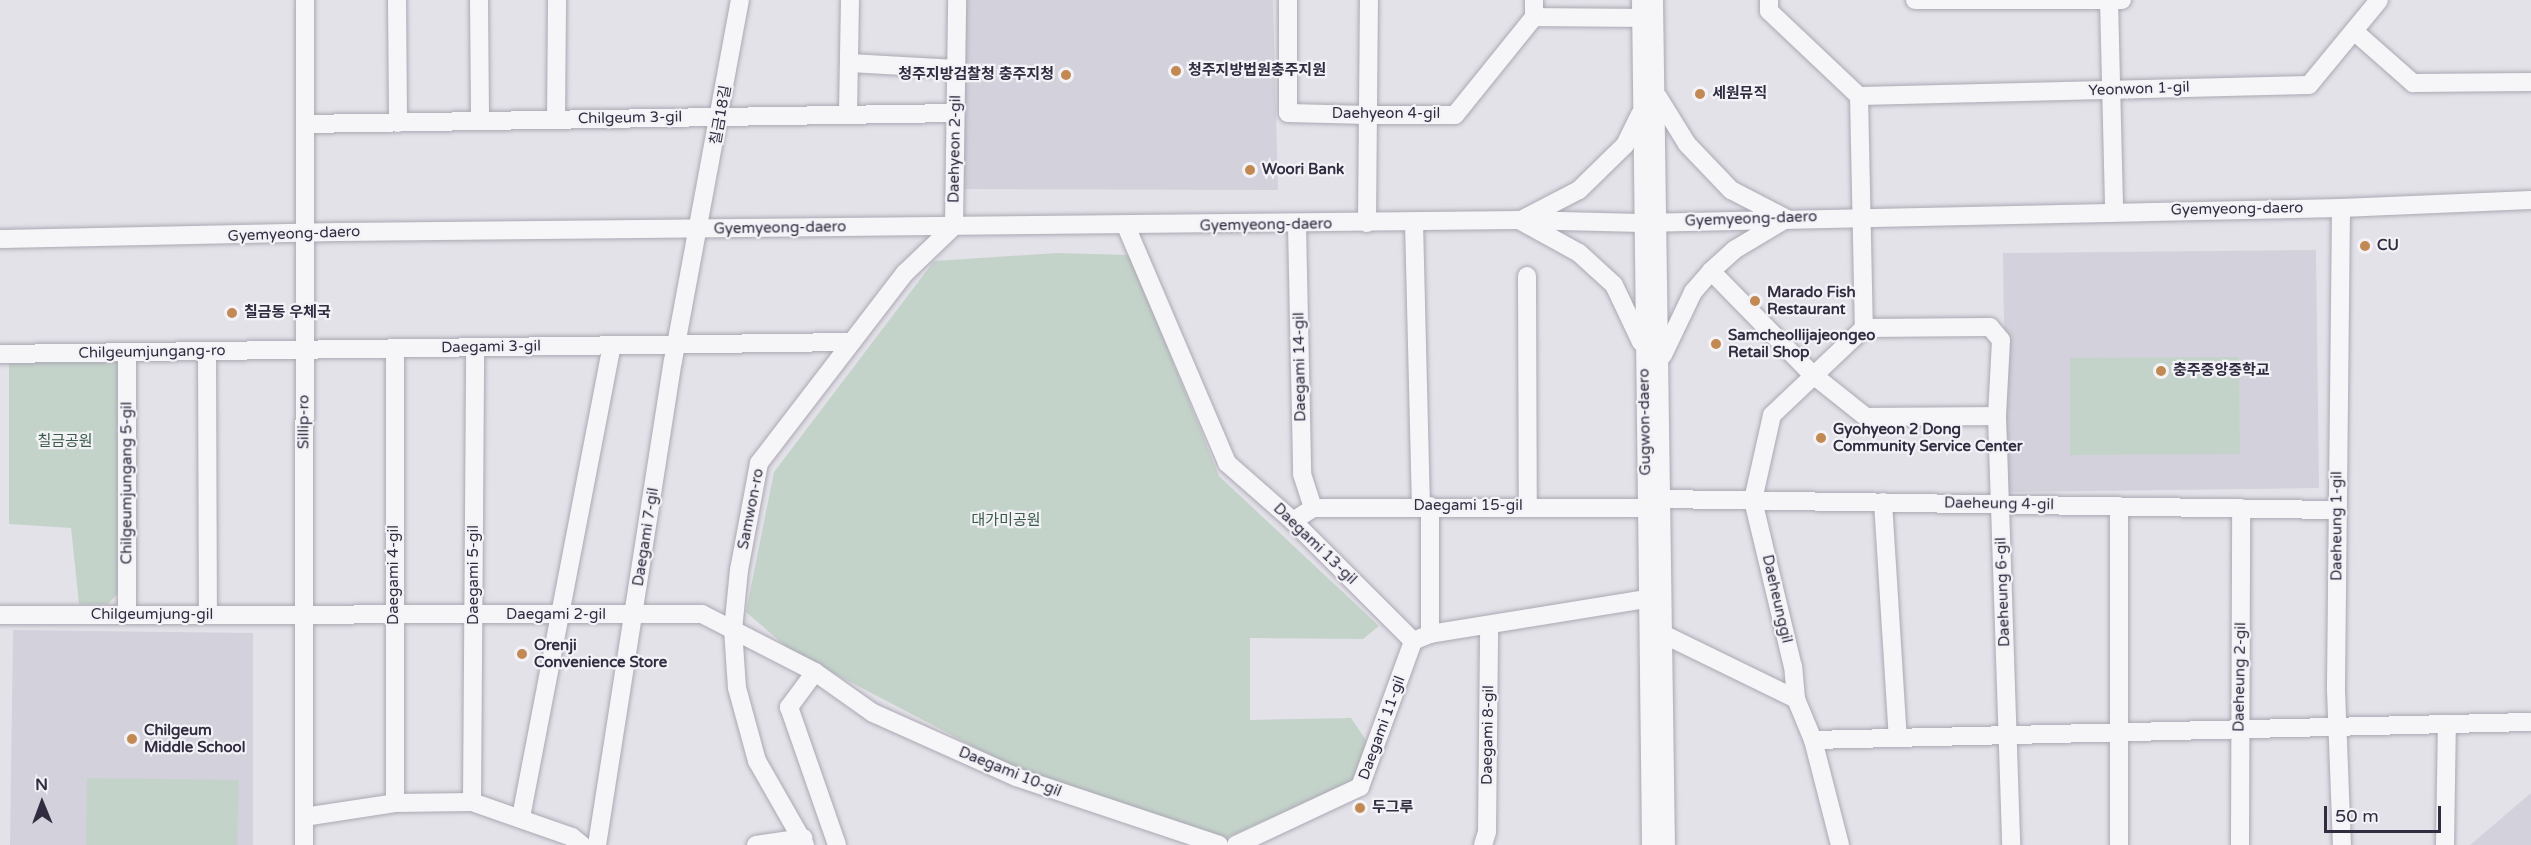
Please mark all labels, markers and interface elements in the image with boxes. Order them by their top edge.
place label: 청주지방법원충주지원 [1188,62,1326,80]
marker: 청주지방법원충주지원 [1169,64,1183,78]
place label: 청주지방검찰청 충주지청 [898,66,1054,84]
marker: 청주지방검찰청 충주지청 [1059,68,1073,82]
street label: Yeonwon 1-gil [2088,78,2190,100]
street label: 칠금18길 [707,84,735,146]
place label: 세원뮤직 [1712,85,1767,103]
marker: 세원뮤직 [1693,87,1707,101]
street label: Daehyeon 2-gil [945,95,965,203]
street label: Daehyeon 4-gil [1332,105,1440,123]
street label: Chilgeum 3-gil [578,108,682,128]
place label: Woori Bank [1262,161,1344,179]
marker: Woori Bank [1243,163,1257,177]
street label: Gyemyeong-daero [2170,199,2304,219]
street label: Gyemyeong-daero [1684,208,1818,230]
street label: Gyemyeong-daero [1199,215,1333,235]
street label: Gyemyeong-daero [713,218,847,238]
street label: Gyemyeong-daero [227,223,361,245]
place label: CU [2377,237,2399,255]
marker: CU [2358,239,2372,253]
place label: Marado Fish Restaurant [1767,283,1856,318]
marker: Marado Fish Restaurant [1748,294,1762,308]
place label: 칠금동 우체국 [244,304,331,322]
marker: 칠금동 우체국 [225,306,239,320]
street label: Daegami 14-gil [1290,312,1310,422]
place label: Samcheollijajeongeo Retail Shop [1728,326,1875,361]
street label: Daegami 3-gil [441,337,541,357]
marker: Samcheollijajeongeo Retail Shop [1709,337,1723,351]
street label: Chilgeumjungang-ro [78,342,226,362]
place label: 충주중앙중학교 [2173,362,2270,380]
marker: 충주중앙중학교 [2154,364,2168,378]
street label: Gugwon-daero [1635,368,1655,476]
street label: Sillip-ro [295,395,313,449]
street label: Chilgeumjungang 5-gil [118,402,136,564]
place label: Gyohyeon 2 Dong Community Service Center [1833,420,2022,455]
marker: Gyohyeon 2 Dong Community Service Center [1814,431,1828,445]
park label: 칠금공원 [37,433,93,451]
street label: Samwon-ro [734,467,768,551]
street label: Daeheung 1-gil [2328,471,2346,581]
street label: Daegami 7-gil [629,486,663,588]
street label: Daeheung 4-gil [1944,494,2054,514]
street label: Daegami 15-gil [1413,497,1523,515]
street label: Daegami 13-gil [1269,500,1361,588]
park label: 대가미공원 [972,512,1040,530]
street label: Daegami 4-gil [385,525,403,625]
street label: Daegami 5-gil [465,525,483,625]
street label: Daeheung 6-gil [1992,537,2014,647]
street label: Daeheunggil [1758,553,1796,645]
street label: Chilgeumjung-gil [91,606,213,624]
street label: Daegami 2-gil [506,606,606,624]
street label: Daeheung 2-gil [2230,622,2250,732]
place label: Orenji Convenience Store [534,636,667,671]
marker: Orenji Convenience Store [515,647,529,661]
street label: Daegami 11-gil [1355,674,1409,782]
street label: Daegami 8-gil [1478,685,1498,785]
place label: Chilgeum Middle School [144,721,245,756]
marker: Chilgeum Middle School [125,732,139,746]
street label: Daegami 10-gil [956,743,1064,801]
north arrow [12,773,72,833]
text: N [35,775,48,795]
scale bar [2327,794,2444,832]
place label: 두그루 [1372,799,1413,817]
marker: 두그루 [1353,801,1367,815]
text: 50 m [2335,805,2379,827]

